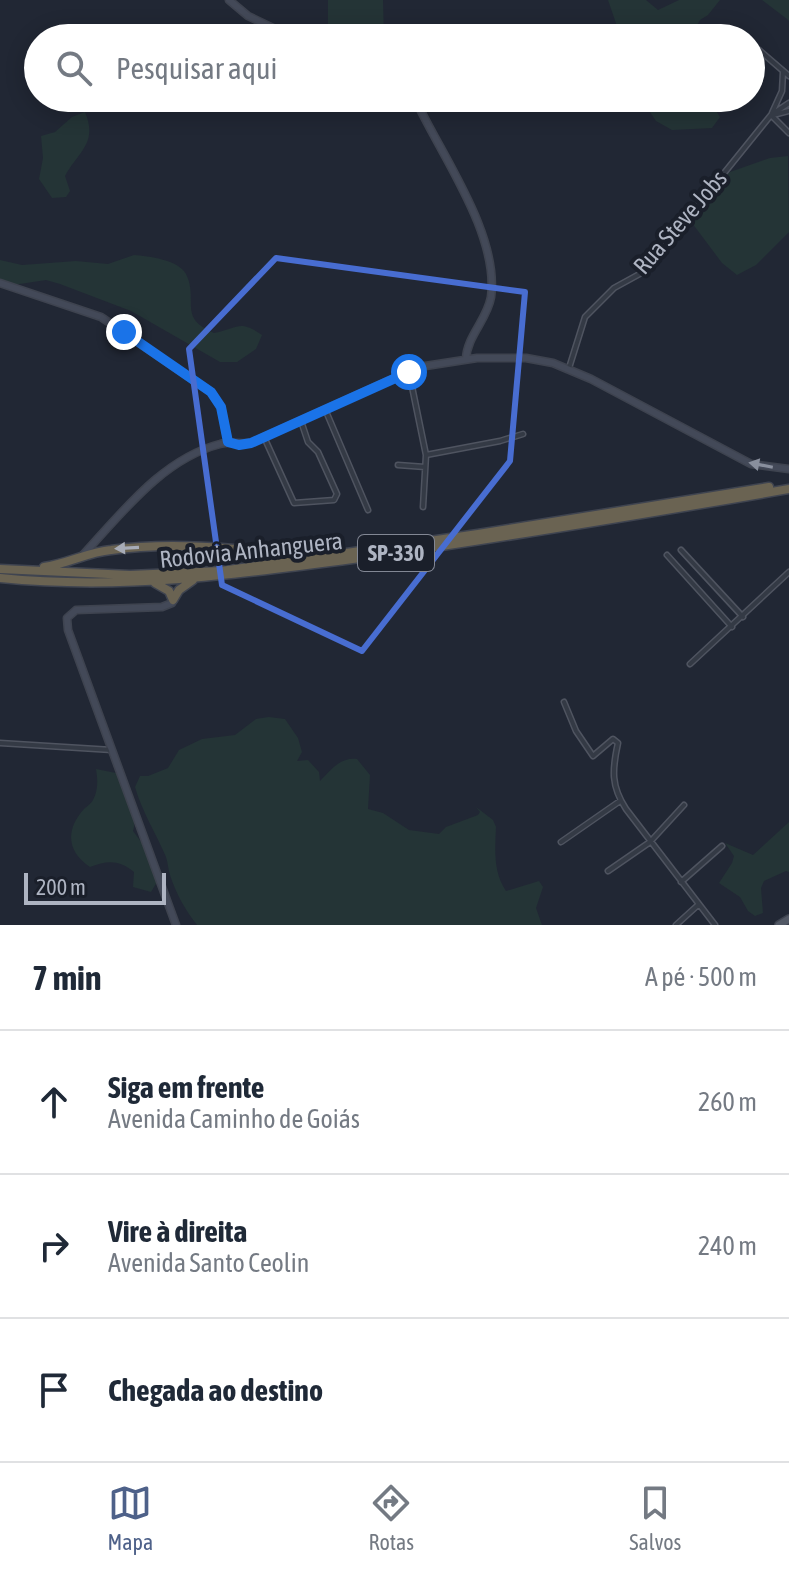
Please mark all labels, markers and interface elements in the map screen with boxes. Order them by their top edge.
search box [24,24,765,112]
icon: search [52,46,96,90]
text: Pesquisar aqui [116,51,277,85]
street label: Rua Steve Jobs [628,165,732,279]
route end [106,314,142,350]
route start [391,354,427,390]
one-way arrow [749,458,774,471]
street label: Rodovia Anhanguera [158,527,344,573]
road number: SP-330 [358,535,434,571]
one-way arrow [114,542,139,555]
scale bar [24,869,166,905]
text: 200 m [36,874,86,900]
text: 7 min [32,958,101,997]
text: A pé · 500 m [645,962,757,992]
text: Siga em frente [108,1070,264,1104]
icon: ahead [32,1080,76,1124]
text: 260 m [698,1087,757,1117]
text: Avenida Caminho de Goiás [108,1104,360,1134]
text: Vire à direita [108,1214,247,1248]
icon: right [32,1224,76,1268]
text: 240 m [698,1231,757,1261]
text: Avenida Santo Ceolin [108,1248,309,1278]
icon: arrive [32,1368,76,1412]
text: Chegada ao destino [108,1373,323,1407]
tab: Mapa [108,1481,153,1555]
tab: Rotas [368,1481,414,1555]
tab: Salvos [629,1481,681,1555]

